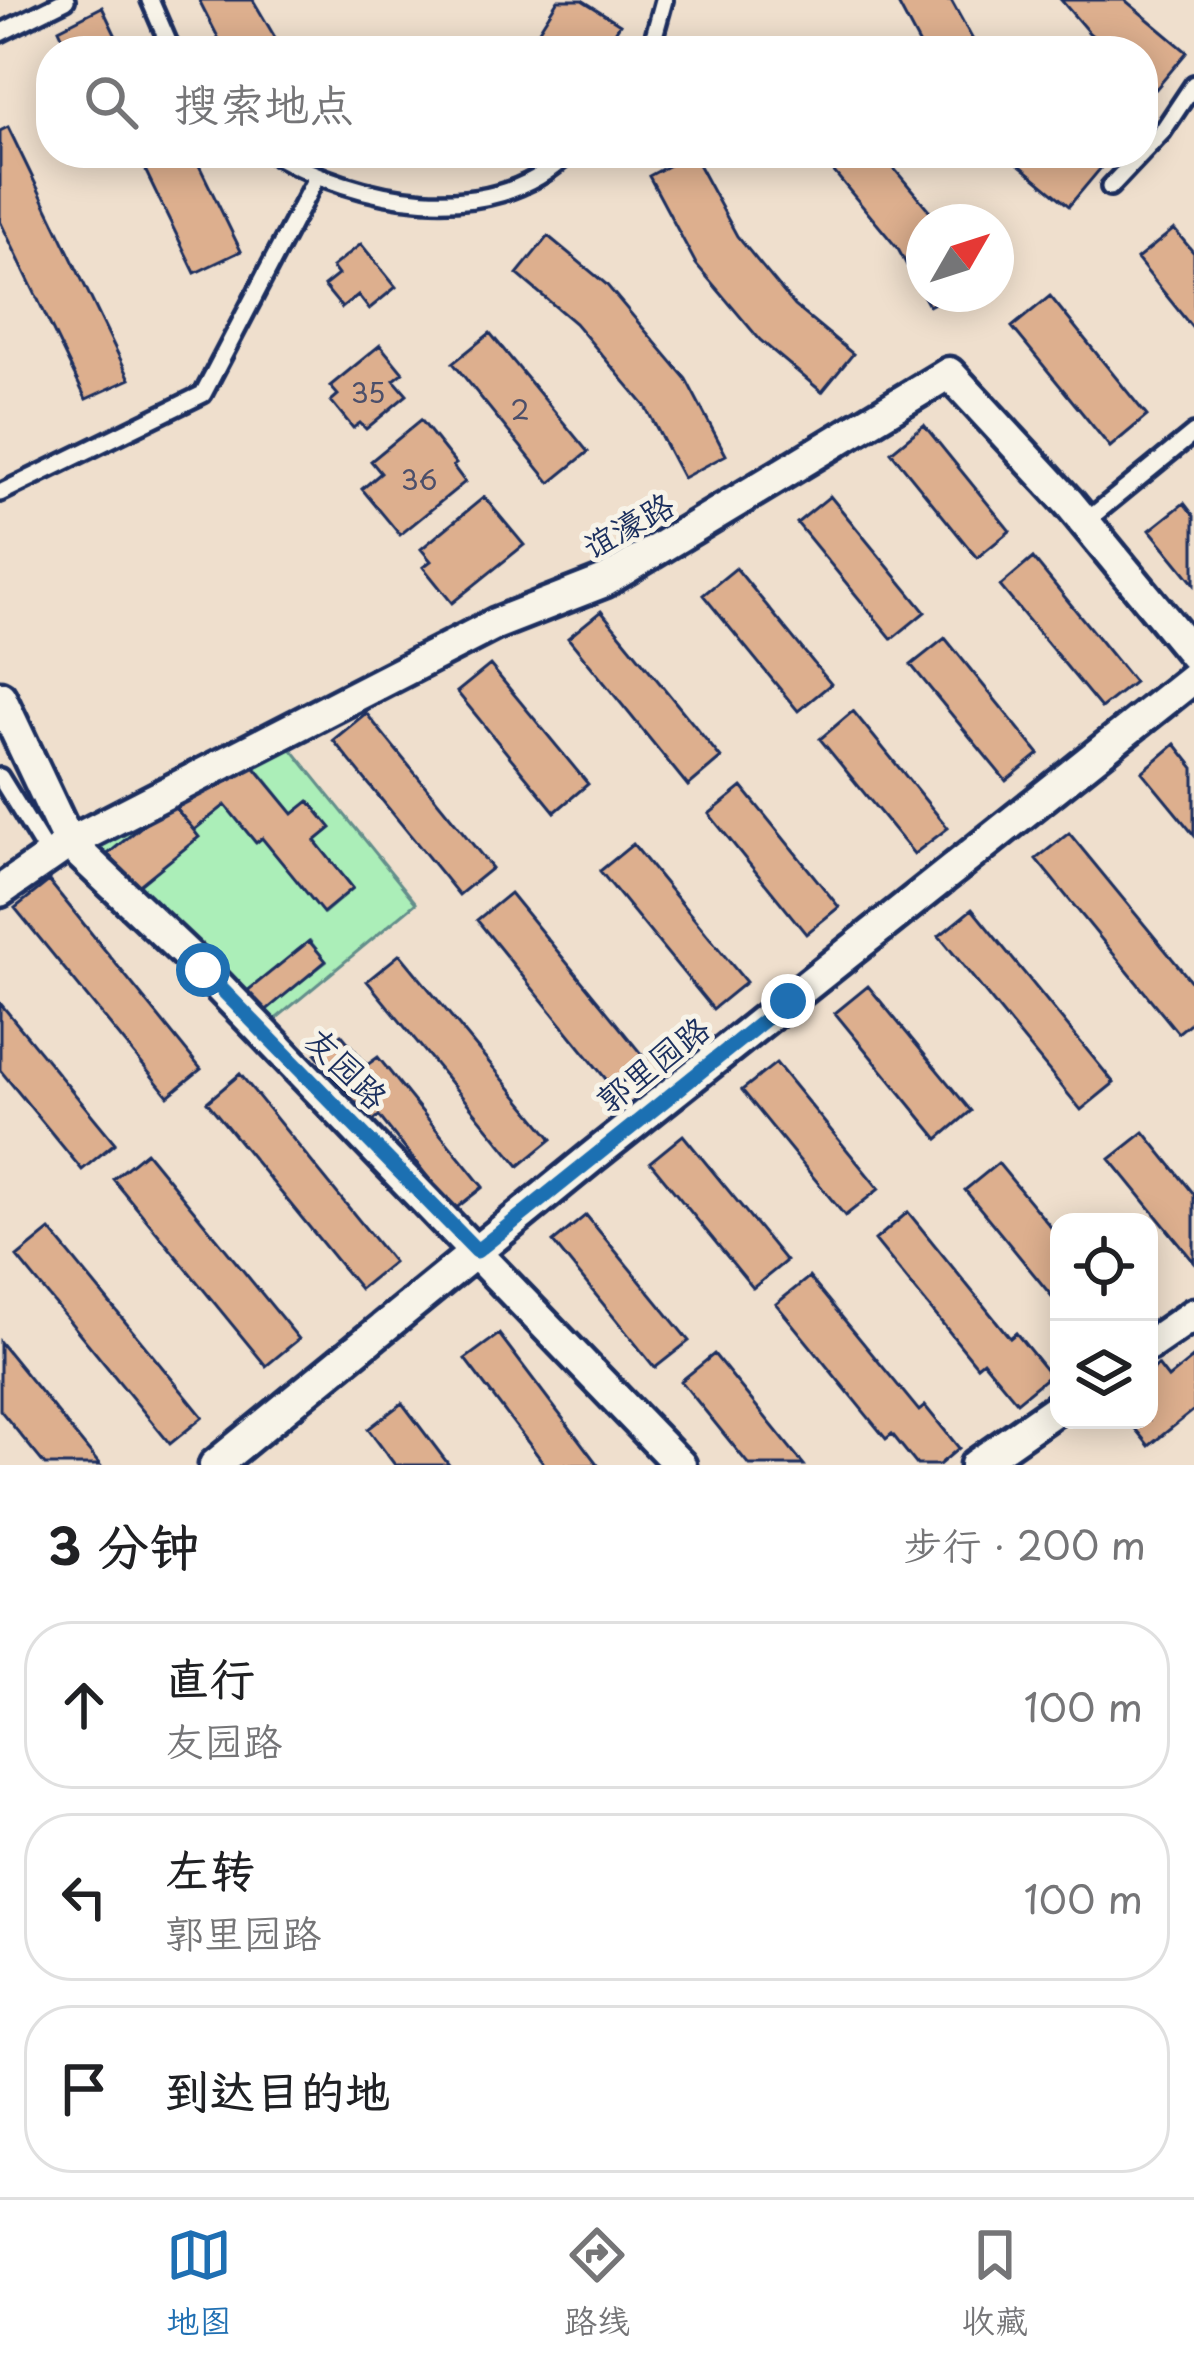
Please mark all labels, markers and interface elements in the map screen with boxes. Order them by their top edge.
search box [36,36,1158,168]
text: 搜索地点 [174,68,354,136]
icon: search [78,69,144,135]
north arrow [906,204,1014,312]
house number: 35 [351,371,385,412]
house number: 2 [510,388,530,429]
house number: 36 [401,458,437,499]
street label: 谊濠路 [572,478,682,570]
route start [176,943,230,997]
route end [761,974,815,1028]
street label: 郭里园路 [585,1003,719,1123]
street label: 友园路 [295,1014,401,1120]
map controls [1050,1213,1158,1429]
button: locate [1050,1213,1158,1321]
button: layers [1050,1321,1158,1429]
text: 3 分钟 [48,1505,200,1582]
text: 步行 · 200 m [904,1514,1146,1573]
text: 直行 [165,1642,255,1710]
icon: ahead [51,1672,117,1738]
text: 100 m [1024,1676,1143,1735]
text: 友园路 [165,1710,282,1769]
text: 左转 [165,1834,255,1902]
icon: left [51,1864,117,1930]
text: 100 m [1024,1868,1143,1927]
text: 郭里园路 [165,1902,321,1961]
text: 到达目的地 [165,2055,390,2123]
icon: arrive [51,2056,117,2122]
tab: 地图 [166,2222,232,2344]
tab: 路线 [564,2222,630,2344]
tab: 收藏 [962,2222,1028,2344]

